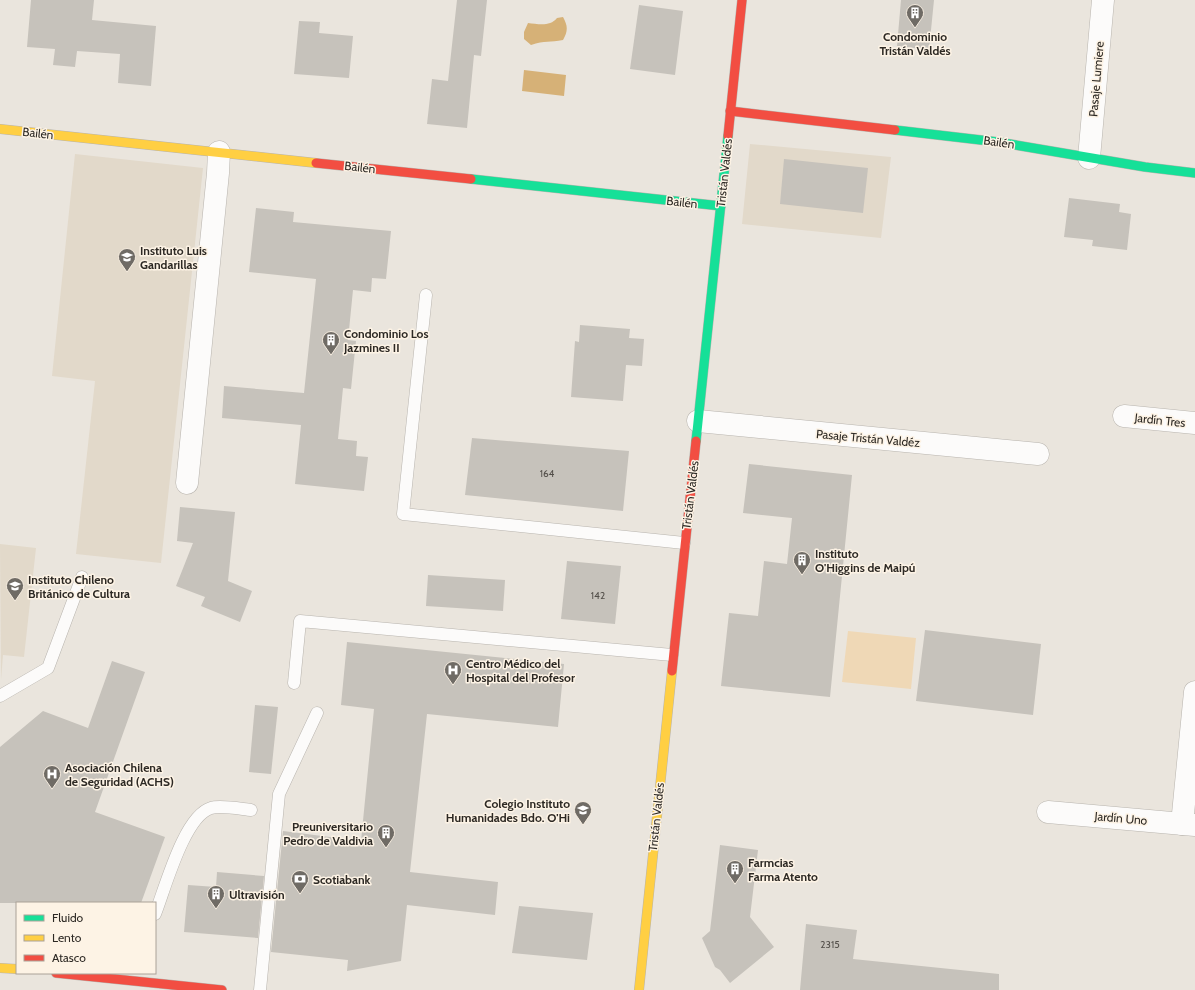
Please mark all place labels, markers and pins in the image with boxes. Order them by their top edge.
building icon: Condominio Tristán Valdés [905,3,925,28]
place label: Condominio Tristán Valdés [879,29,951,58]
place label: Instituto Luis Gandarillas [140,243,207,272]
school or university icon: Instituto Luis Gandarillas [117,247,137,272]
place label: Condominio Los Jazmines II [343,326,429,355]
building icon: Condominio Los Jazmines II [321,330,341,355]
place label: Instituto O'Higgins de Maipú [815,546,915,575]
building icon: Instituto O'Higgins de Maipú [792,550,812,575]
place label: Instituto Chileno Británico de Cultura [28,572,130,601]
school or university icon: Instituto Chileno Británico de Cultura [5,576,25,601]
place label: Centro Médico del Hospital del Profesor [466,656,575,685]
hospital icon: Centro Médico del Hospital del Profesor [443,660,463,685]
place label: Asociación Chilena de Seguridad (ACHS) [65,760,174,789]
hospital icon: Asociación Chilena de Seguridad (ACHS) [42,764,62,789]
place label: Colegio Instituto Humanidades Bdo. O'Hi [446,796,570,825]
school or university icon: Colegio Instituto Humanidades Bdo. O'Hi [573,800,593,825]
place label: Preuniversitario Pedro de Valdivia [283,819,373,848]
building icon: Preuniversitario Pedro de Valdivia [376,823,396,848]
place label: Farmcias Farma Atento [748,855,818,884]
building icon: Farmcias Farma Atento [725,859,745,884]
bank icon: Scotiabank [290,869,310,894]
place label: Scotiabank [313,872,371,887]
building icon: Ultravisión [206,884,226,909]
place label: Ultravisión [229,887,285,902]

